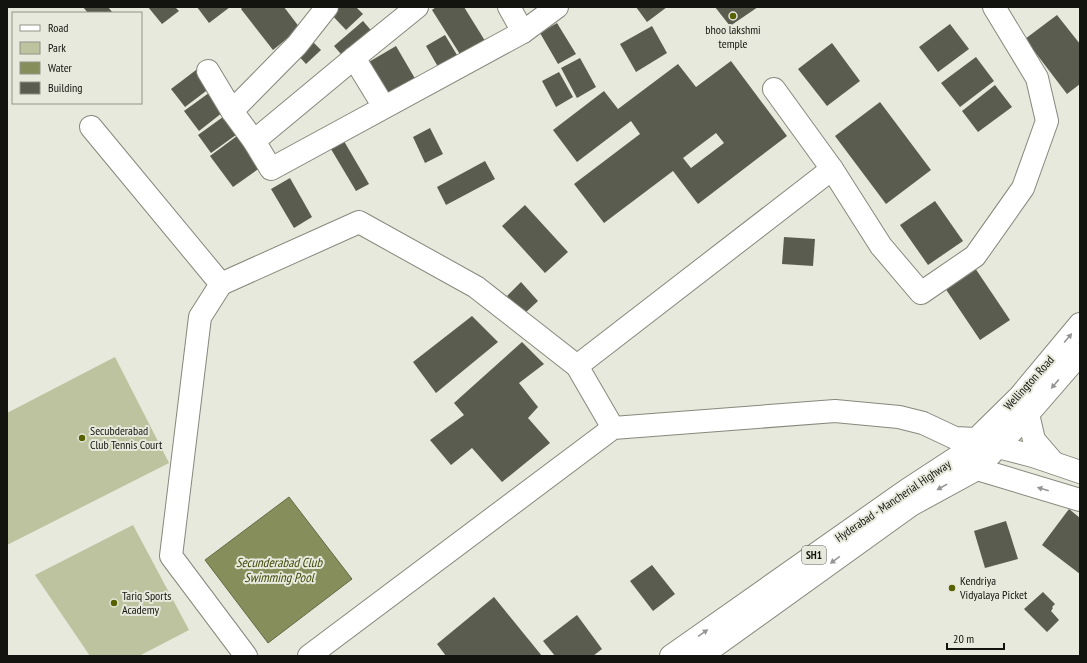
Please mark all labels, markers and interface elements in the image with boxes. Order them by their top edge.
marker: bhoo lakshmi temple [728,11,738,21]
legend [12,12,142,104]
text: Road [48,20,68,35]
place label: bhoo lakshmi temple [705,22,761,51]
text: Park [48,40,66,55]
text: Water [48,60,73,75]
text: Building [48,80,83,95]
one-way arrow [1064,333,1073,344]
street label: Wellington Road [1000,352,1057,413]
one-way arrow [1050,378,1059,389]
place label: Secubderabad Club Tennis Court [90,423,163,452]
marker: Secubderabad Club Tennis Court [77,433,87,443]
street label: Hyderabad - Mancherial Highway [832,456,954,545]
one-way arrow [936,484,948,491]
one-way arrow [1036,486,1048,492]
road number: SH1 [802,546,826,564]
water label: Secunderabad Club Swimming Pool [236,554,323,586]
one-way arrow [829,556,840,564]
place label: Kendriya Vidyalaya Picket [959,573,1028,602]
marker: Kendriya Vidyalaya Picket [947,583,957,593]
place label: Tariq Sports Academy [122,588,171,617]
marker: Tariq Sports Academy [109,598,119,608]
scale bar [947,625,1004,651]
one-way arrow [698,630,708,638]
text: 20 m [953,631,974,646]

